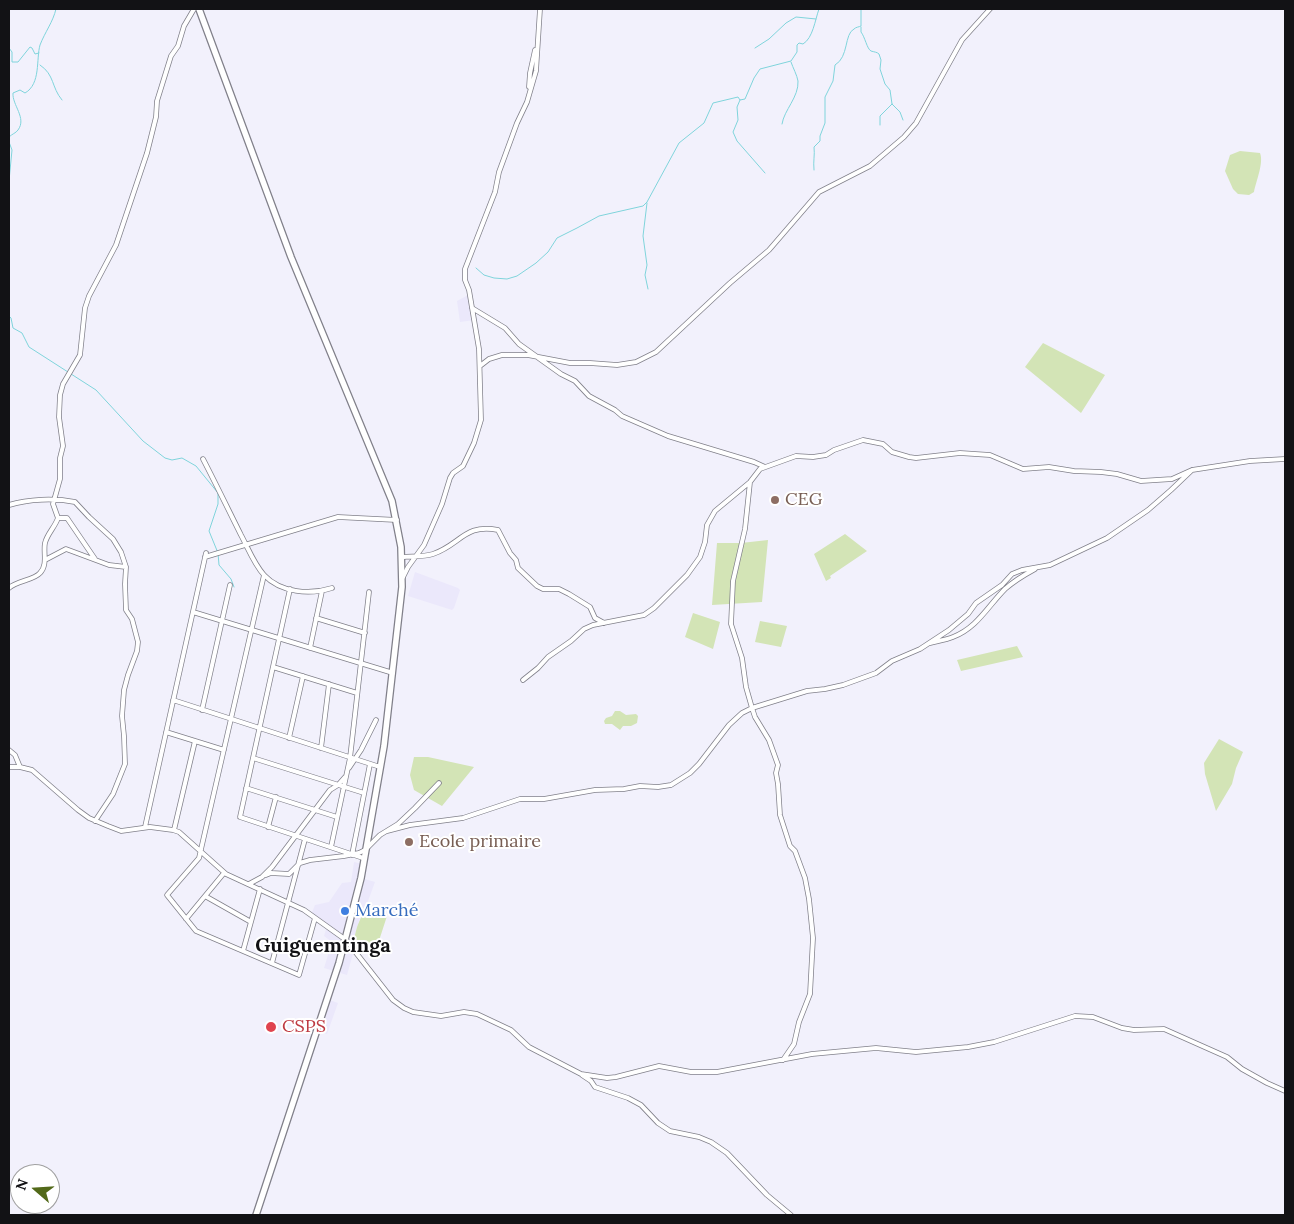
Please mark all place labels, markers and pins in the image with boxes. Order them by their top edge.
place label: CEG [785,489,822,511]
marker: CEG [769,494,781,506]
place label: Ecole primaire [419,831,541,853]
marker: Ecole primaire [403,836,415,848]
place label: Marché [355,900,419,922]
marker: Marché [339,905,351,917]
place label: CSPS [282,1016,326,1038]
marker: CSPS [264,1020,278,1034]

